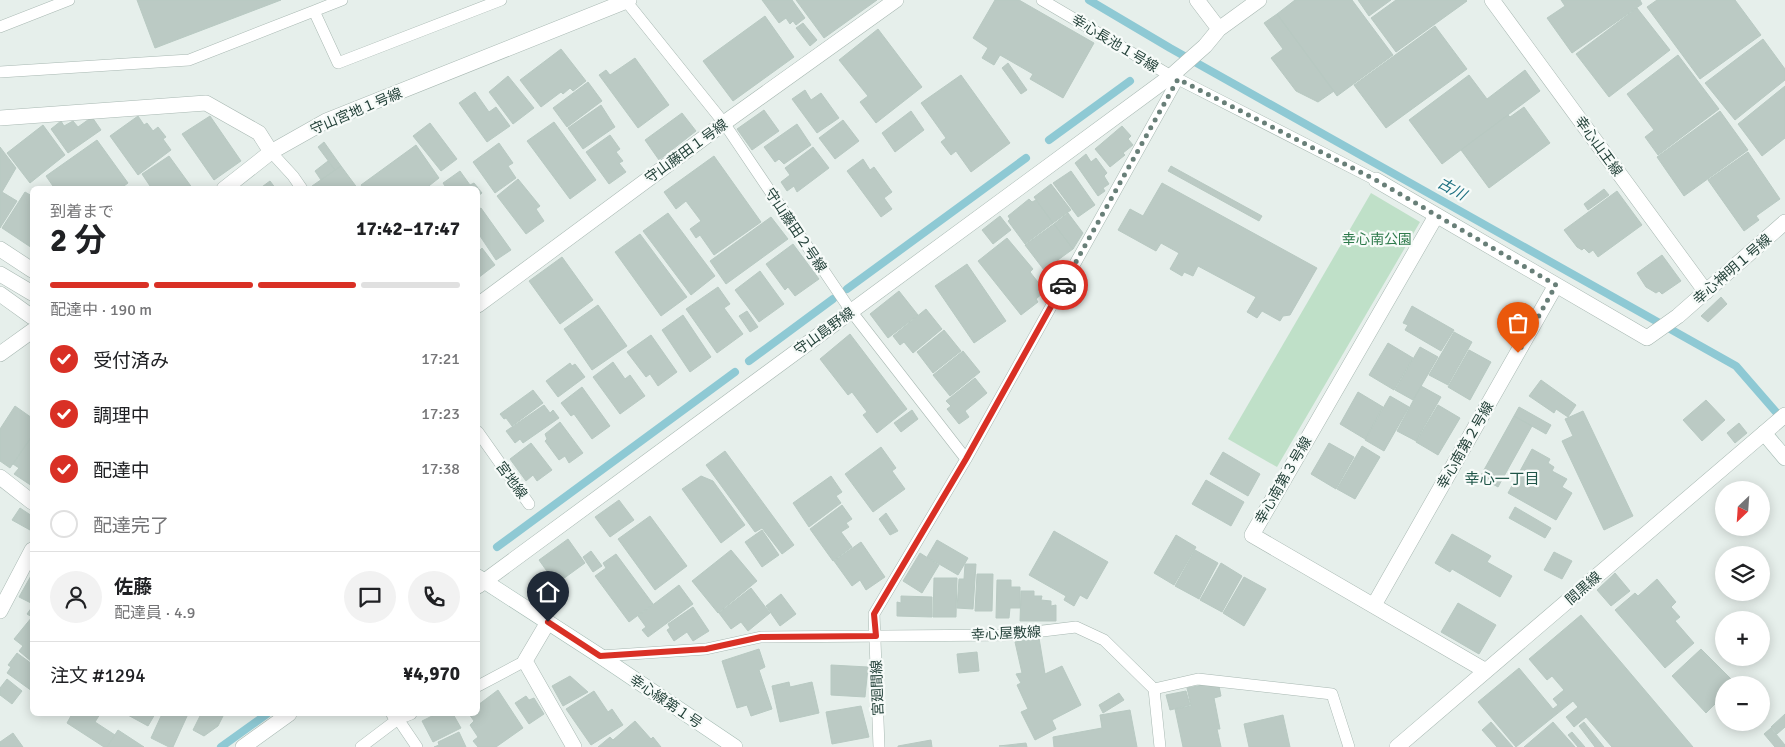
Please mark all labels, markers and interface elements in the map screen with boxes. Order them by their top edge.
street label: 幸心長池１号線 [1068,11,1161,76]
street label: 守山宮地１号線 [308,84,405,138]
street label: 幸心山王線 [1571,113,1626,180]
street label: 守山藤田１号線 [642,116,731,187]
water label: 古川 [1435,174,1471,205]
street label: 守山藤田２号線 [761,185,830,276]
text: 到着まで [50,202,114,222]
text: 17:42–17:47 [356,217,460,241]
text: 2 分 [50,221,106,260]
park label: 幸心南公園 [1342,231,1412,248]
street label: 幸心神明１号線 [1690,231,1775,308]
courier [1038,260,1088,310]
icon: car [1049,271,1077,299]
text: 配達中 · 190 m [50,300,152,320]
pin [1497,302,1539,353]
street label: 守山島野線 [791,304,858,359]
icon: bag [1504,309,1532,337]
icon: check [50,345,78,373]
text: 受付済み [93,349,169,373]
text: 17:21 [421,349,460,369]
street label: 幸心南第２号線 [1434,399,1497,492]
icon: check [50,400,78,428]
text: 調理中 [93,404,150,428]
text: 17:23 [421,404,460,424]
street label: 幸心南第３号線 [1252,434,1315,527]
icon: check [50,455,78,483]
street label: 宮地線 [492,458,531,502]
text: 配達中 [93,459,150,483]
text: 17:38 [421,459,460,479]
district label: 幸心一丁目 [1464,470,1540,488]
north arrow [1715,481,1770,536]
map controls [1715,481,1770,731]
text: 配達完了 [93,514,169,538]
button: layers [1715,546,1770,601]
street label: 間黒線 [1562,568,1605,609]
button: person [50,571,102,623]
button: chat [344,571,396,623]
button: phone [408,571,460,623]
pin [527,571,569,622]
text: 佐藤 [114,575,152,599]
icon: home [534,578,562,606]
text: 配達員 · 4.9 [114,603,195,623]
button: + [1715,611,1770,666]
street label: 幸心屋敷線 [971,623,1041,644]
street label: 宮廻間線 [868,660,887,716]
text: ¥4,970 [403,662,460,686]
text: 注文 #1294 [50,664,145,688]
street label: 幸心線第１号 [626,671,705,732]
button: − [1715,676,1770,731]

